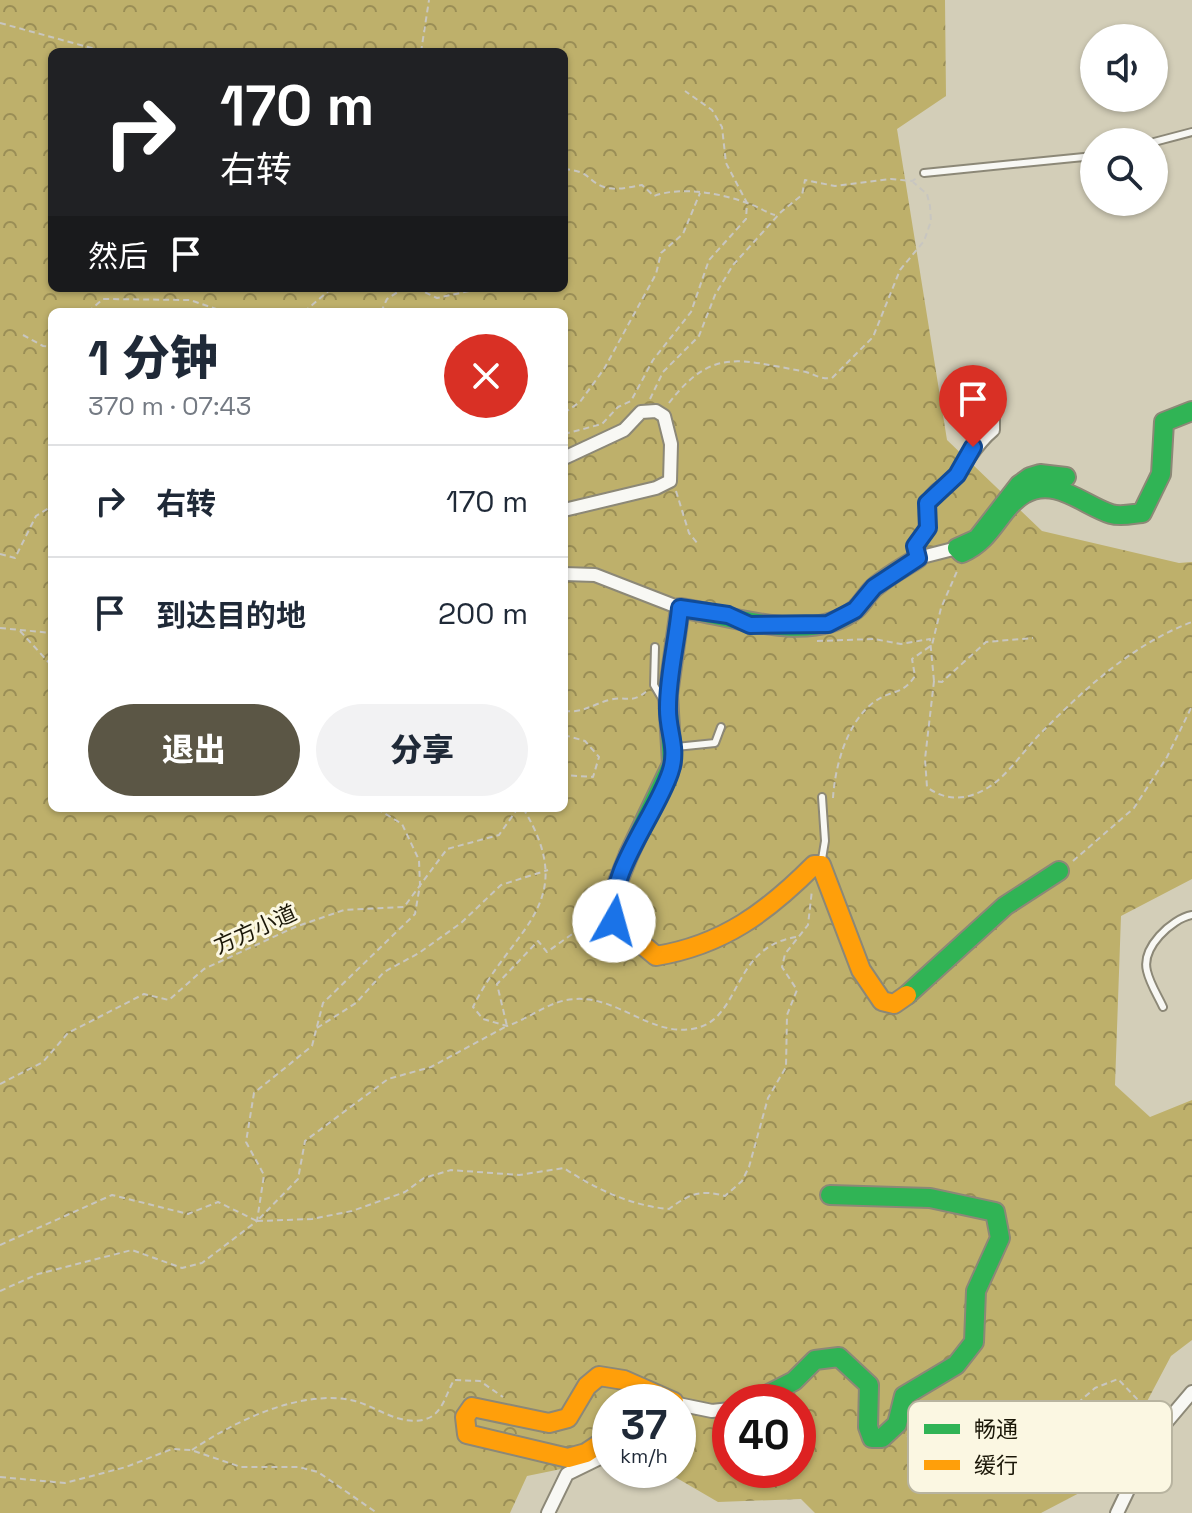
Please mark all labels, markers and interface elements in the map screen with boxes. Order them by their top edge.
map controls [1080,24,1168,216]
button: sound [1080,24,1168,112]
text: 170 m [220,70,374,141]
icon: right [88,80,192,184]
button: search [1080,128,1168,216]
text: 右转 [220,147,292,193]
icon: arrive [164,232,208,276]
text: 然后 [88,237,148,276]
text: 1 分钟 [88,328,218,389]
button: close [444,334,528,418]
pin [939,365,1007,447]
icon: arrive [951,377,995,421]
text: 370 m · 07:43 [88,389,252,423]
icon: right [88,479,132,523]
text: 170 m [446,482,528,521]
text: 右转 [156,484,216,523]
icon: arrive [88,591,132,635]
text: 200 m [438,594,528,633]
text: 到达目的地 [156,596,306,635]
button: 退出 [88,704,300,796]
button: 分享 [316,704,528,796]
position arrow [572,879,656,963]
street label: 方方小道 [209,898,301,960]
speed limit sign: 40 [712,1384,816,1488]
text: 37 [621,1400,667,1451]
legend [908,1401,1172,1493]
text: 畅通 [974,1415,1018,1443]
text: km/h [620,1443,668,1469]
text: 缓行 [974,1451,1018,1479]

